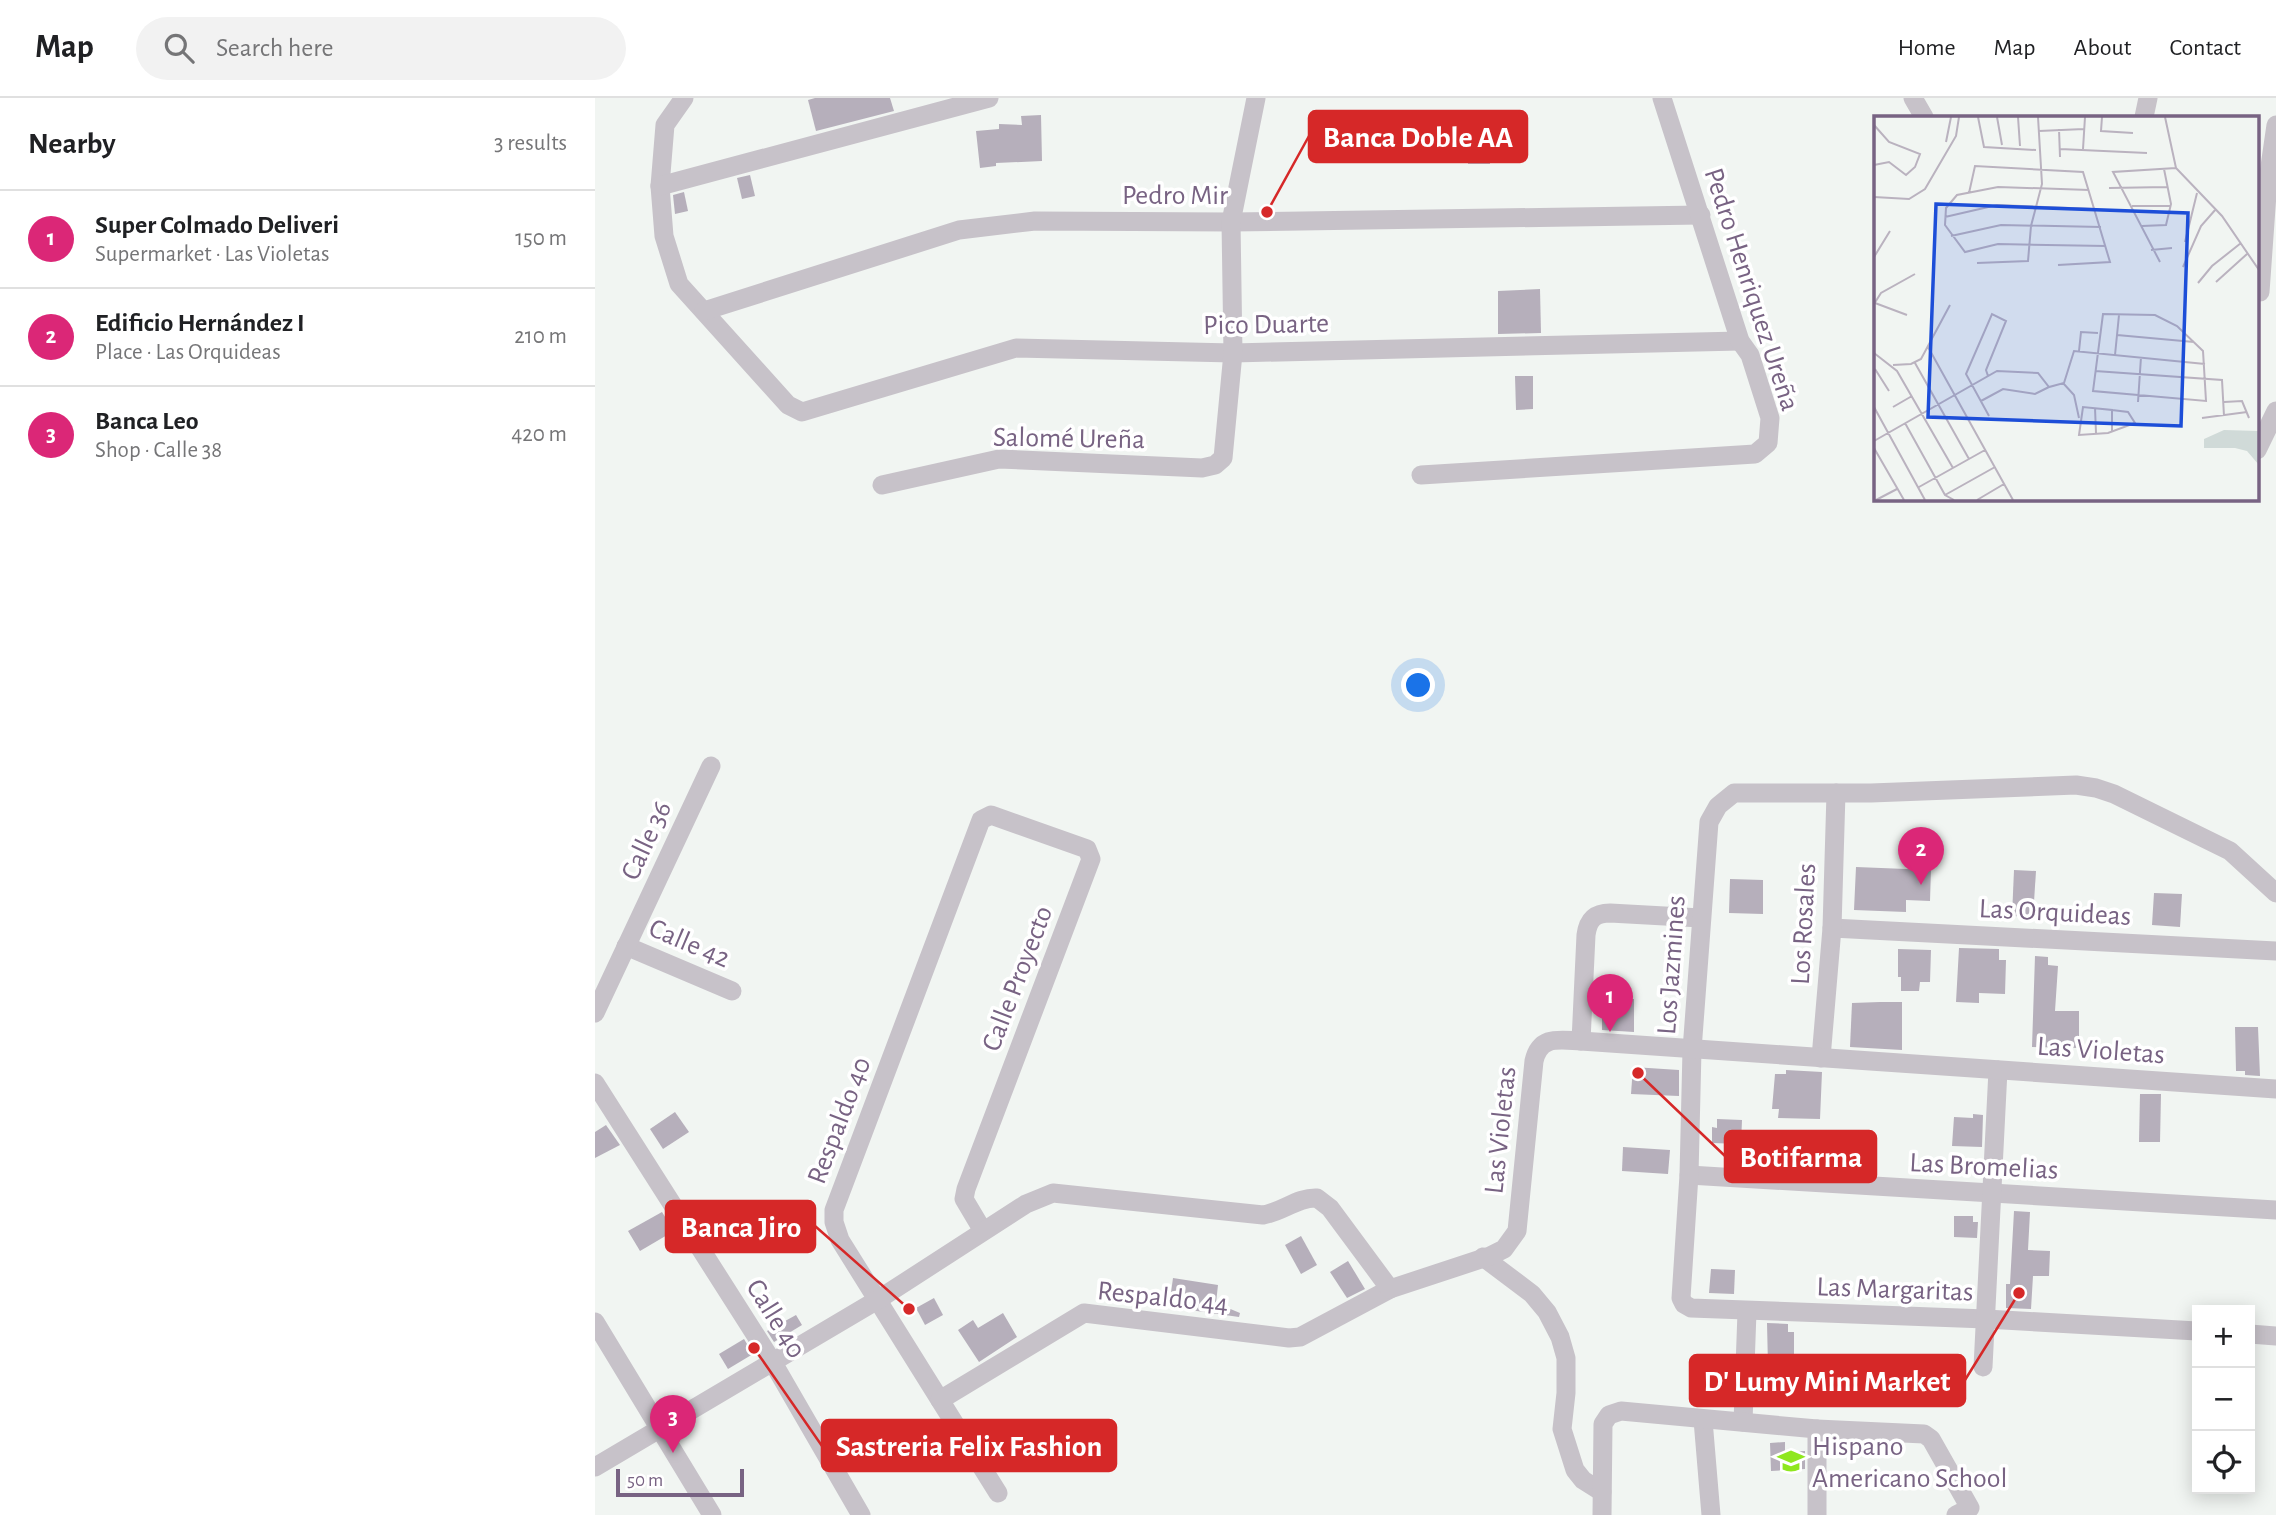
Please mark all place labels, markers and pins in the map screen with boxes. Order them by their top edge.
callout: Banca Doble AA [1309,111,1527,162]
pin: 2 [1898,827,1944,885]
pin: 1 [1587,974,1633,1032]
callout: Botifarma [1725,1131,1876,1182]
callout: Banca Jiro [666,1201,815,1252]
callout: D' Lumy Mini Market [1690,1355,1965,1406]
pin: 3 [650,1395,696,1453]
callout: Sastreria Felix Fashion [822,1420,1116,1471]
place label: Hispano Americano School [1812,1433,2007,1493]
school or university icon: Hispano Americano School [1776,1446,1806,1476]

